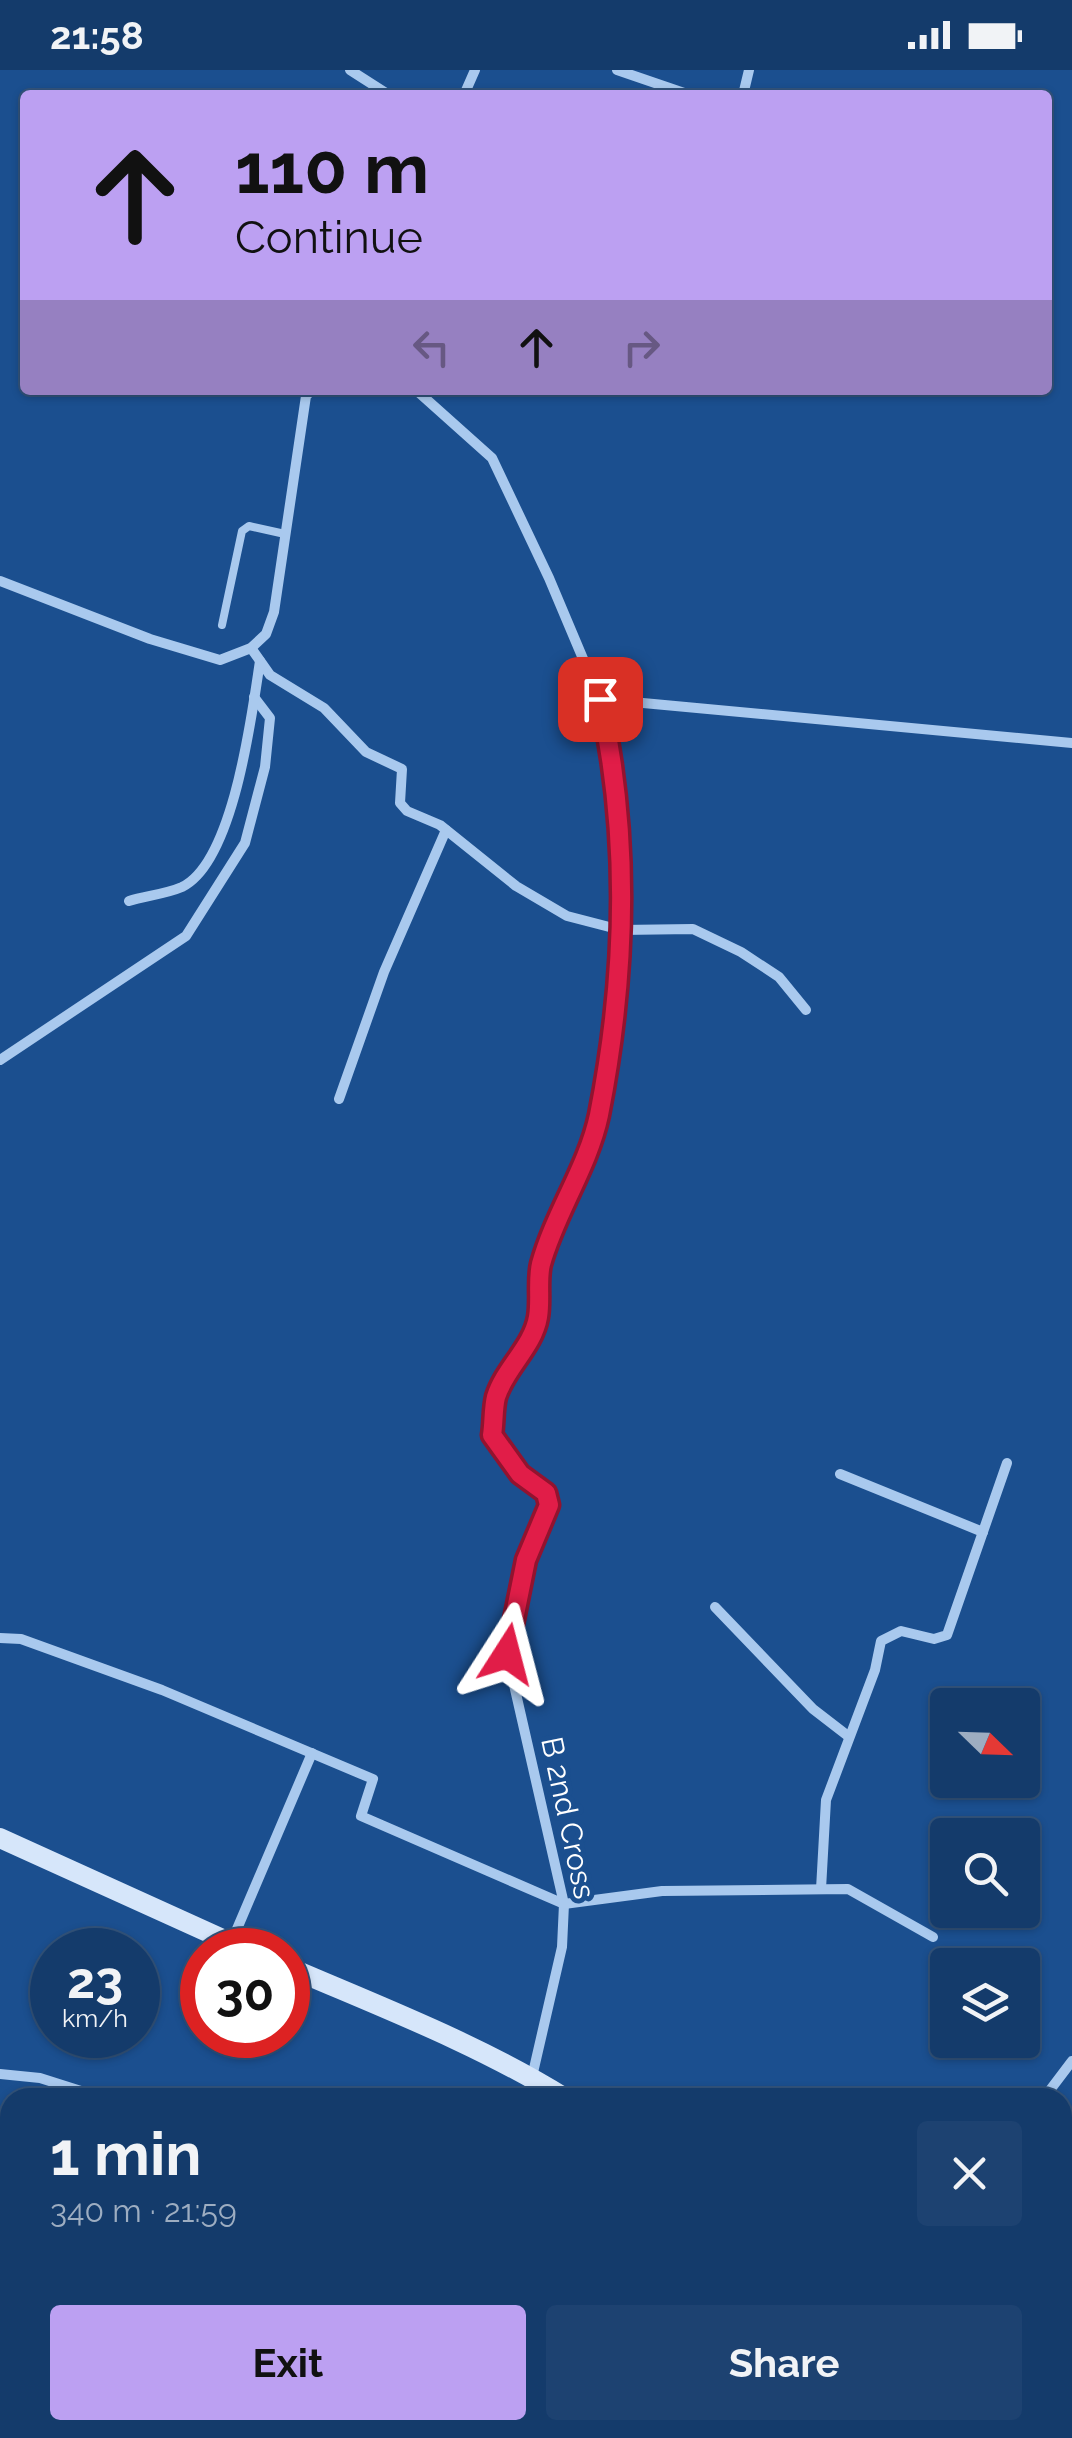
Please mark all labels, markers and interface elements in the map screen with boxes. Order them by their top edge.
text: 21:58 [50,13,144,58]
text: 110 m [235,127,429,209]
icon: ahead [70,130,200,260]
text: Continue [235,211,423,264]
icon: left [404,320,459,375]
icon: ahead [509,320,564,375]
icon: right [614,320,669,375]
pin [558,657,643,742]
icon: arrive [573,672,628,727]
position arrow [455,1602,559,1706]
north arrow [930,1688,1040,1798]
map controls [930,1688,1040,2058]
street label: B 2nd Cross [534,1734,603,1902]
button: search [930,1818,1040,1928]
speed limit sign: 30 [180,1928,310,2058]
button: layers [930,1948,1040,2058]
text: 23 [67,1951,123,2010]
text: km/h [62,2003,128,2033]
text: 1 min [50,2119,201,2189]
button: close [917,2121,1022,2226]
text: 340 m · 21:59 [50,2192,237,2229]
button: Exit [50,2305,526,2420]
button: Share [546,2305,1022,2420]

